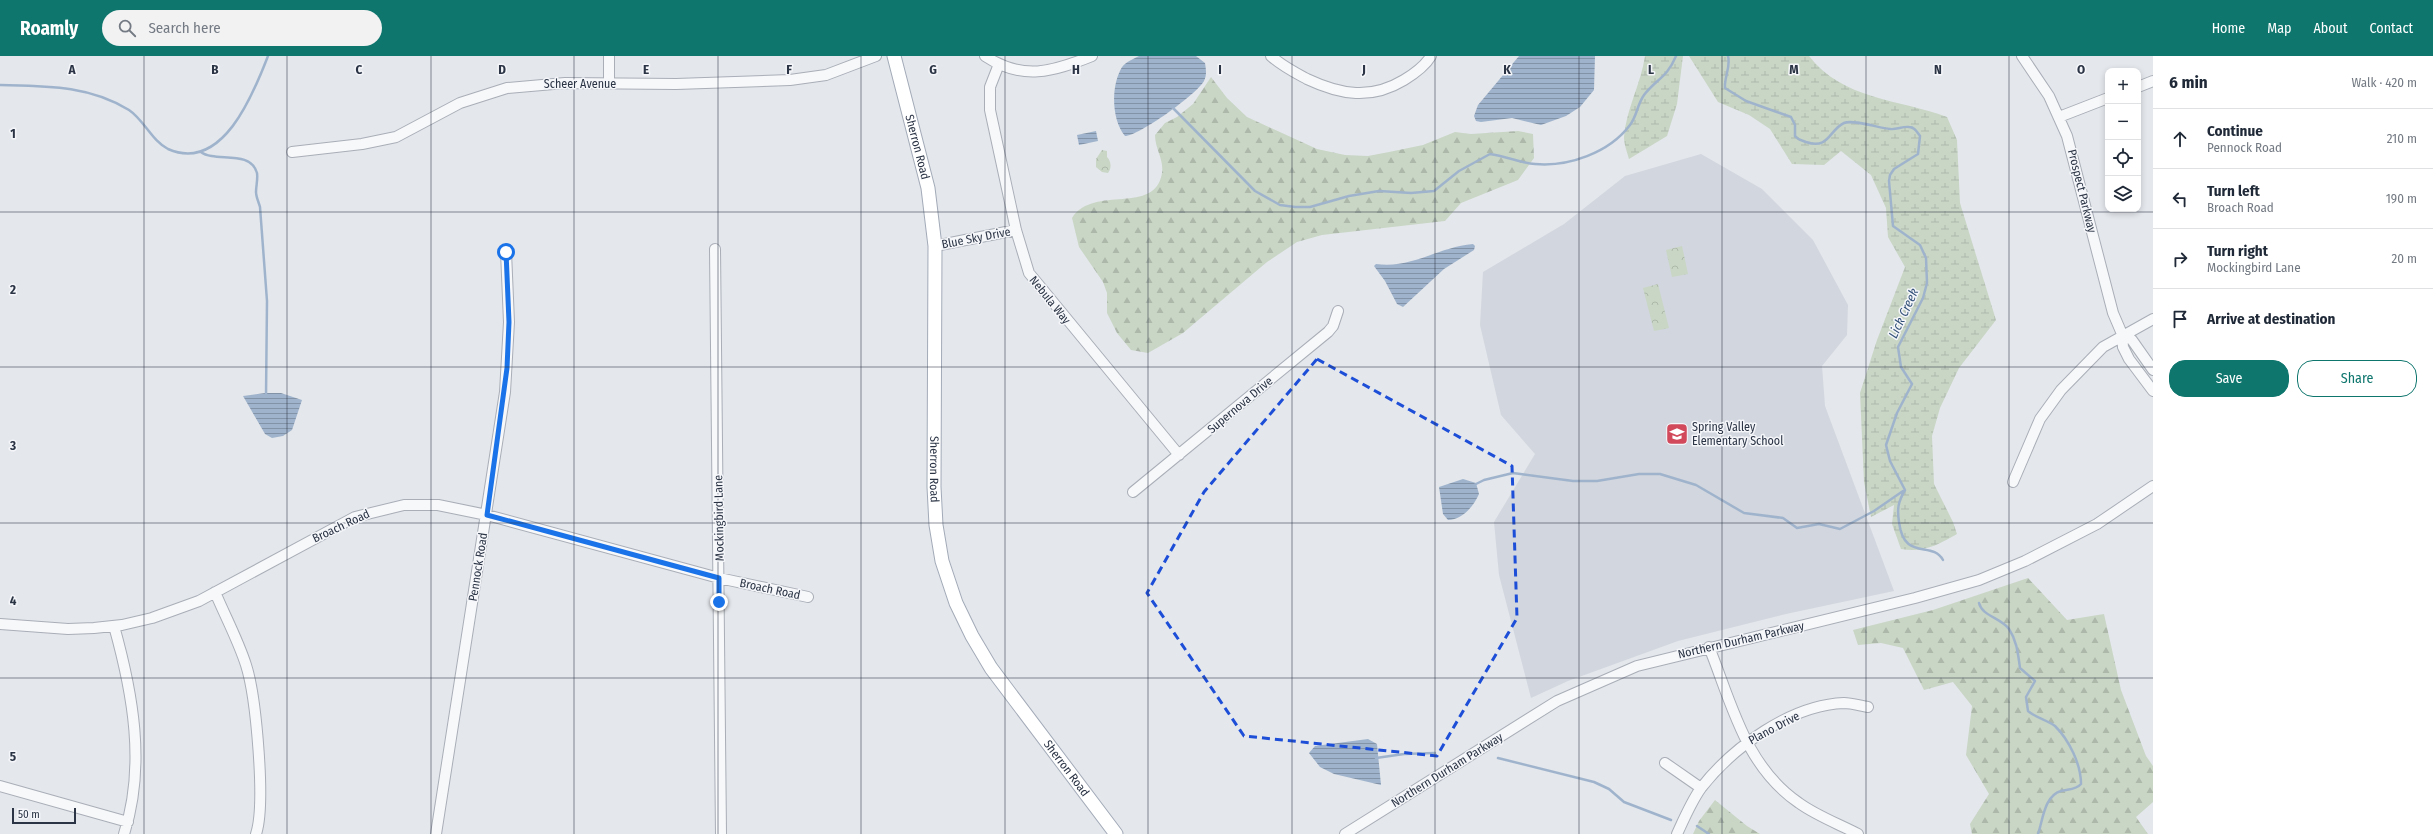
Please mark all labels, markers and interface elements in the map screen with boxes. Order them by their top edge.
search box [102,10,382,46]
text: Roamly [20,17,78,40]
icon: search [116,17,138,39]
text: Search here [148,19,221,37]
text: Home [2212,20,2245,37]
text: Map [2267,20,2291,37]
text: About [2313,20,2348,37]
text: Contact [2370,20,2413,37]
text: A [67,62,76,77]
text: B [211,62,219,77]
text: C [356,62,363,77]
text: D [498,62,506,77]
text: E [643,62,649,77]
text: F [786,62,792,77]
text: G [929,62,937,77]
text: H [1072,62,1080,77]
text: I [1218,62,1222,77]
text: J [1361,62,1366,77]
text: K [1503,62,1511,77]
text: L [1648,62,1654,77]
text: M [1789,62,1799,77]
text: N [1934,62,1942,77]
text: O [2077,62,2085,77]
map controls [2105,68,2141,212]
button: + [2105,68,2141,104]
text: 6 min [2169,72,2208,93]
text: Walk · 420 m [2351,75,2417,90]
street label: Scheer Avenue [544,77,616,91]
button: − [2105,104,2141,140]
street label: Sherron Road [902,113,933,181]
text: Continue [2207,122,2263,140]
text: 1 [10,126,16,141]
icon: ahead [2169,128,2191,150]
text: 210 m [2387,131,2417,146]
button: locate [2105,140,2141,176]
text: Pennock Road [2207,140,2282,155]
street label: Prospect Parkway [2065,148,2099,235]
button: layers [2105,176,2141,212]
text: Turn left [2207,182,2260,200]
icon: left [2169,188,2191,210]
text: 190 m [2386,191,2417,206]
text: Broach Road [2207,200,2274,215]
street label: Blue Sky Drive [940,224,1012,252]
text: Turn right [2207,242,2268,260]
route start [497,243,515,261]
icon: right [2169,248,2191,270]
text: 20 m [2391,251,2417,266]
text: Mockingbird Lane [2207,260,2301,275]
street label: Nebula Way [1027,273,1074,327]
text: 2 [9,282,16,297]
water label: Lick Creek [1885,285,1922,340]
icon: arrive [2169,308,2191,330]
text: Arrive at destination [2207,310,2335,328]
button: Save [2169,360,2289,397]
button: Share [2297,360,2417,397]
street label: Supernova Drive [1205,374,1275,436]
place label: Spring Valley Elementary School [1692,420,1783,448]
school or university icon: Spring Valley Elementary School [1664,421,1690,447]
street label: Sherron Road [927,436,942,503]
text: 3 [9,438,16,453]
street label: Mockingbird Lane [711,475,727,561]
street label: Broach Road [310,507,372,545]
street label: Pennock Road [466,532,490,602]
street label: Broach Road [738,576,802,602]
text: 4 [10,593,17,608]
route end [710,593,728,611]
street label: Northern Durham Parkway [1677,619,1806,661]
street label: Plano Drive [1746,709,1802,747]
street label: Northern Durham Parkway [1389,730,1506,810]
street label: Sherron Road [1041,737,1092,799]
text: 5 [10,749,16,764]
scale bar [12,806,76,825]
text: 50 m [18,808,40,821]

